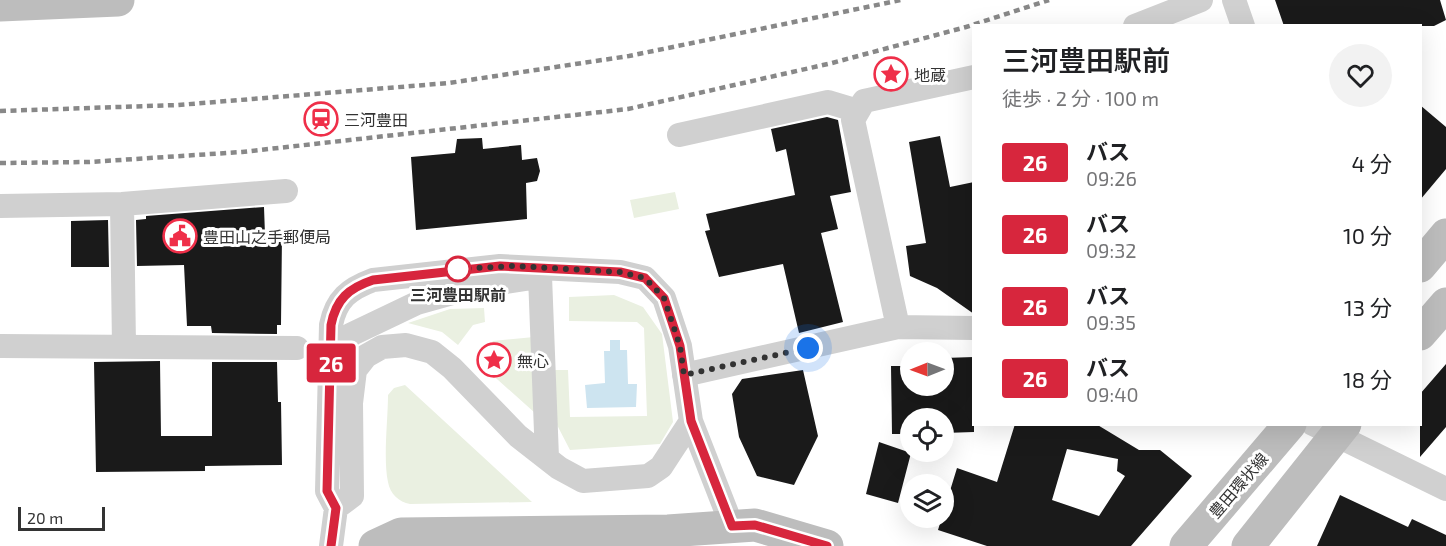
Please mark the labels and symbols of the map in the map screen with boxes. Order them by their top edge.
place icon: 地蔵 [873,56,909,92]
place label: 地蔵 [914,65,946,84]
station icon: 三河豊田 [303,101,339,137]
place label: 三河豊田 [344,110,408,129]
public building icon: 豊田山之手郵便局 [162,218,198,254]
place label: 豊田山之手郵便局 [203,227,331,246]
marker: 三河豊田駅前 [445,256,471,282]
place label: 三河豊田駅前 [410,285,506,304]
your location [793,333,823,363]
place icon: 無心 [476,342,512,378]
north arrow [900,342,954,396]
line badge: 26 [304,344,358,382]
place label: 無心 [517,351,549,370]
street label: 豊田環状線 [1205,449,1271,521]
scale bar [18,504,105,532]

